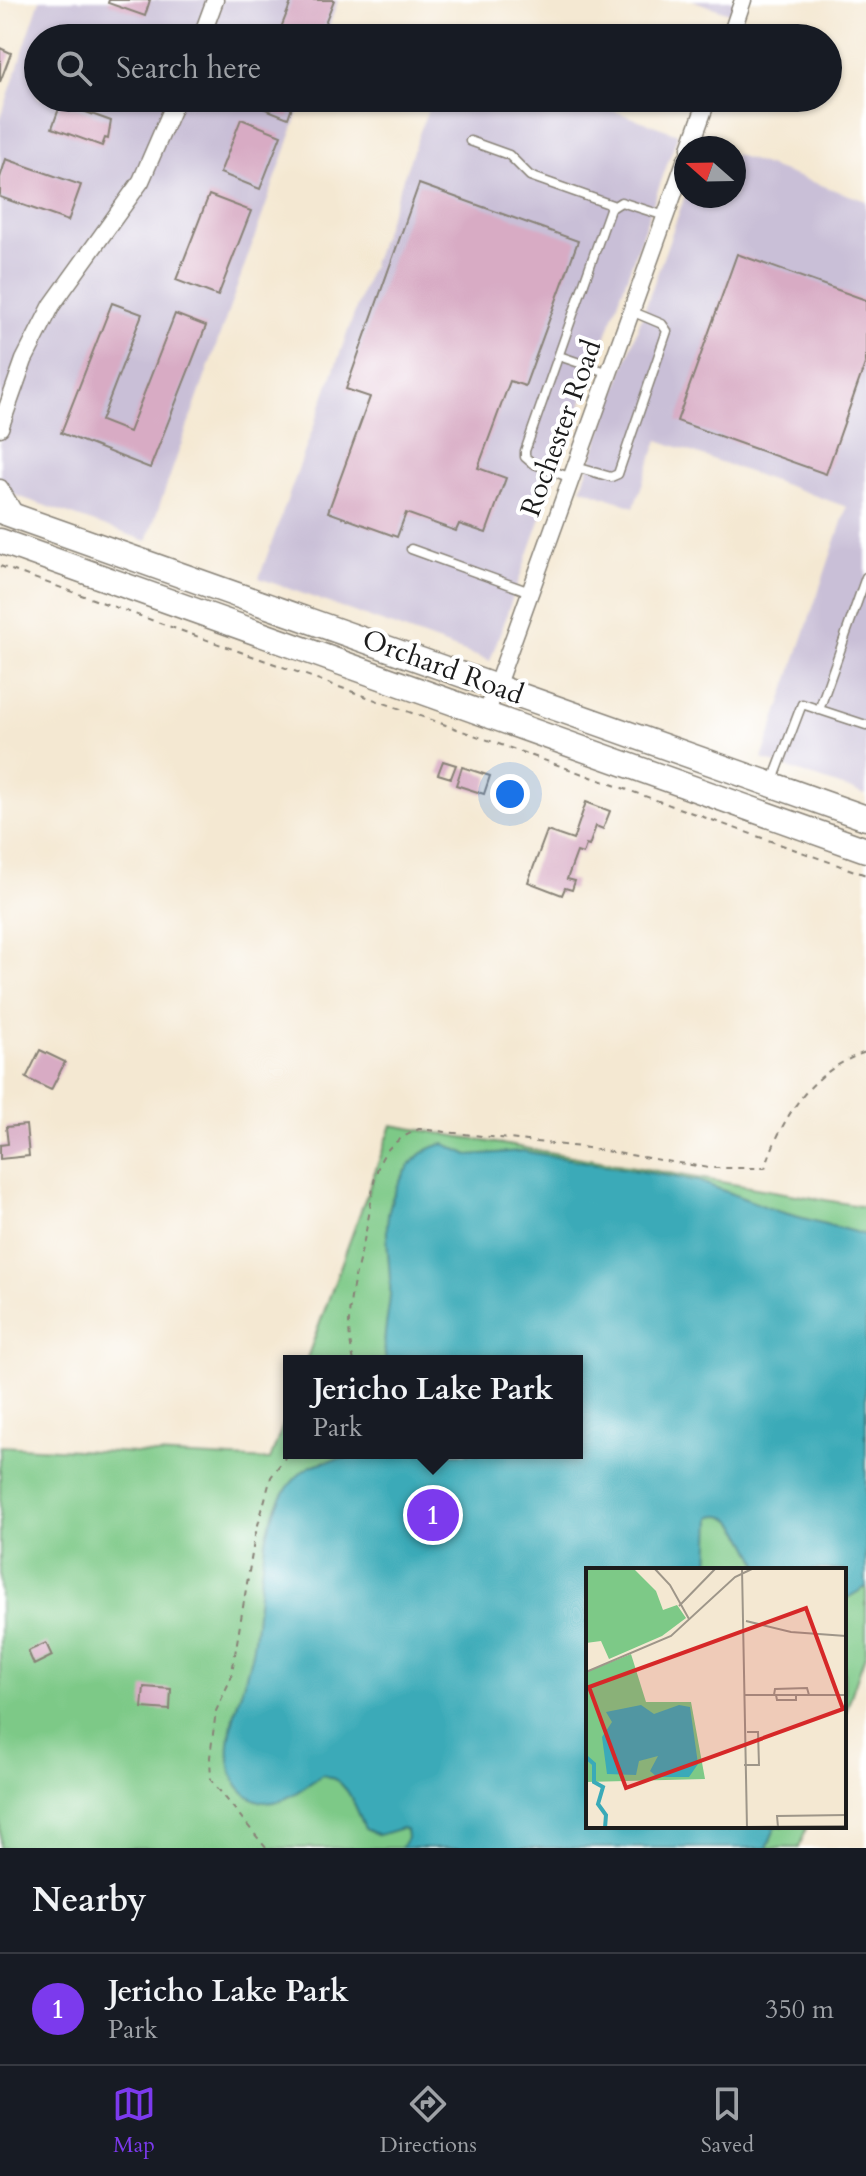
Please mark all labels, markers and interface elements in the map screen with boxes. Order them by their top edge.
search box [24,24,842,112]
icon: search [52,46,96,90]
text: Search here [116,48,261,89]
north arrow [674,136,746,208]
street label: Rochester Road [511,334,611,522]
street label: Orchard Road [357,620,529,714]
your location [490,774,530,814]
popup [283,1355,583,1459]
text: Jericho Lake Park [313,1369,553,1410]
text: Park [313,1410,363,1445]
pin: 1 [407,1485,459,1545]
inset map [586,1568,846,1828]
text: Nearby [32,1877,147,1923]
text: Jericho Lake Park [108,1971,349,2012]
text: 1 [51,1992,65,2027]
text: 350 m [765,1992,834,2027]
text: Park [108,2012,158,2047]
tab: Map [112,2082,156,2160]
tab: Directions [380,2082,477,2160]
tab: Saved [701,2082,754,2160]

